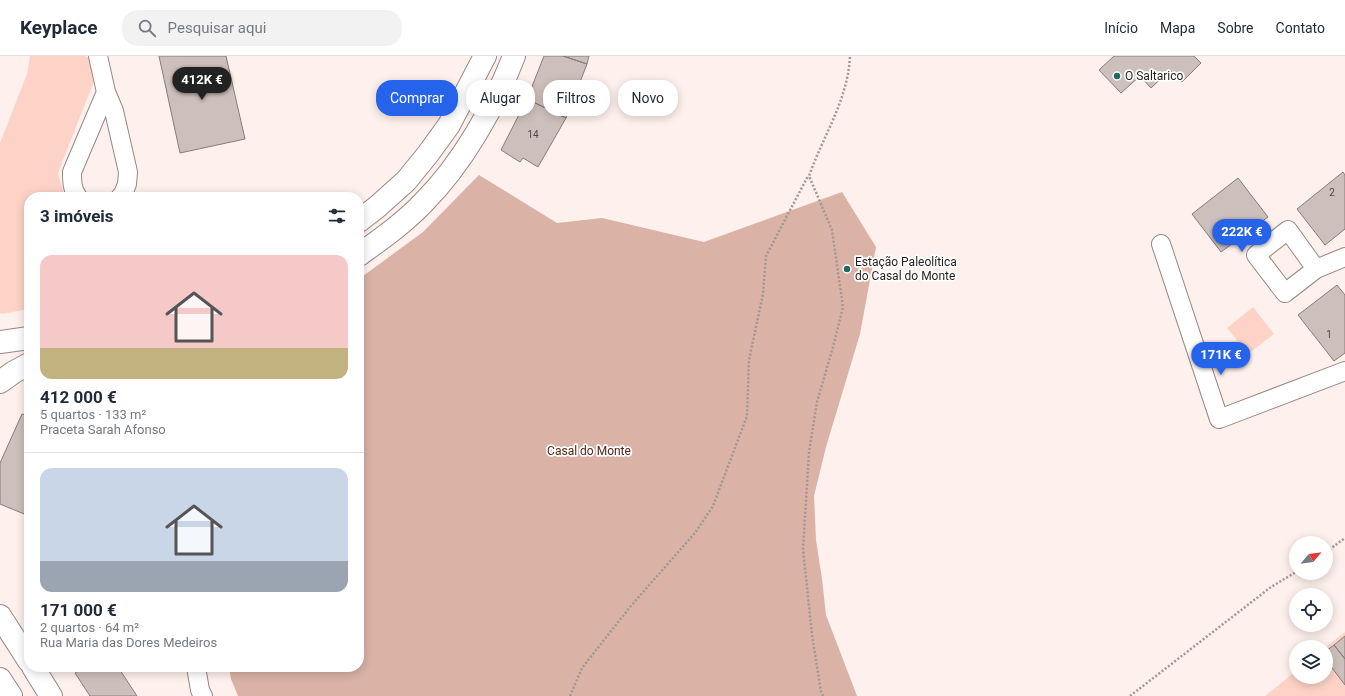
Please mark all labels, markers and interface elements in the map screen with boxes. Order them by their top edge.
search box [122,10,402,46]
text: Keyplace [20,16,98,39]
icon: search [136,17,158,39]
text: Pesquisar aqui [168,19,266,37]
text: Início [1104,20,1138,36]
text: Mapa [1160,20,1195,36]
text: Sobre [1217,20,1254,36]
text: Contato [1276,20,1325,36]
pin: 412K € [169,67,235,101]
place label: O Saltarico [1125,69,1184,83]
marker: O Saltarico [1112,71,1122,81]
text: 412K € [181,72,223,87]
chip: Comprar [376,80,458,116]
chip: Alugar [466,80,535,116]
chip: Filtros [543,80,610,116]
chip: Novo [618,80,678,116]
house number: 14 [527,129,539,140]
house number: 2 [1329,187,1335,198]
icon: filters [326,205,348,227]
text: 3 imóveis [40,206,114,226]
pin: 222K € [1209,219,1275,253]
text: 222K € [1221,224,1263,239]
place label: Estação Paleolítica do Casal do Monte [855,255,957,283]
marker: Estação Paleolítica do Casal do Monte [842,264,852,274]
icon: home [158,281,230,353]
house number: 1 [1326,329,1332,340]
pin: 171K € [1188,342,1254,376]
text: 171K € [1200,347,1242,362]
text: 412 000 € [40,387,117,407]
text: 5 quartos · 133 m² [40,407,146,422]
text: Praceta Sarah Afonso [40,422,166,437]
park label: Casal do Monte [547,444,631,458]
icon: home [158,494,230,566]
north arrow [1289,536,1333,580]
map controls [1289,536,1333,684]
button: locate [1289,588,1333,632]
text: 171 000 € [40,600,117,620]
text: 2 quartos · 64 m² [40,620,139,635]
text: Rua Maria das Dores Medeiros [40,635,217,650]
button: layers [1289,640,1333,684]

